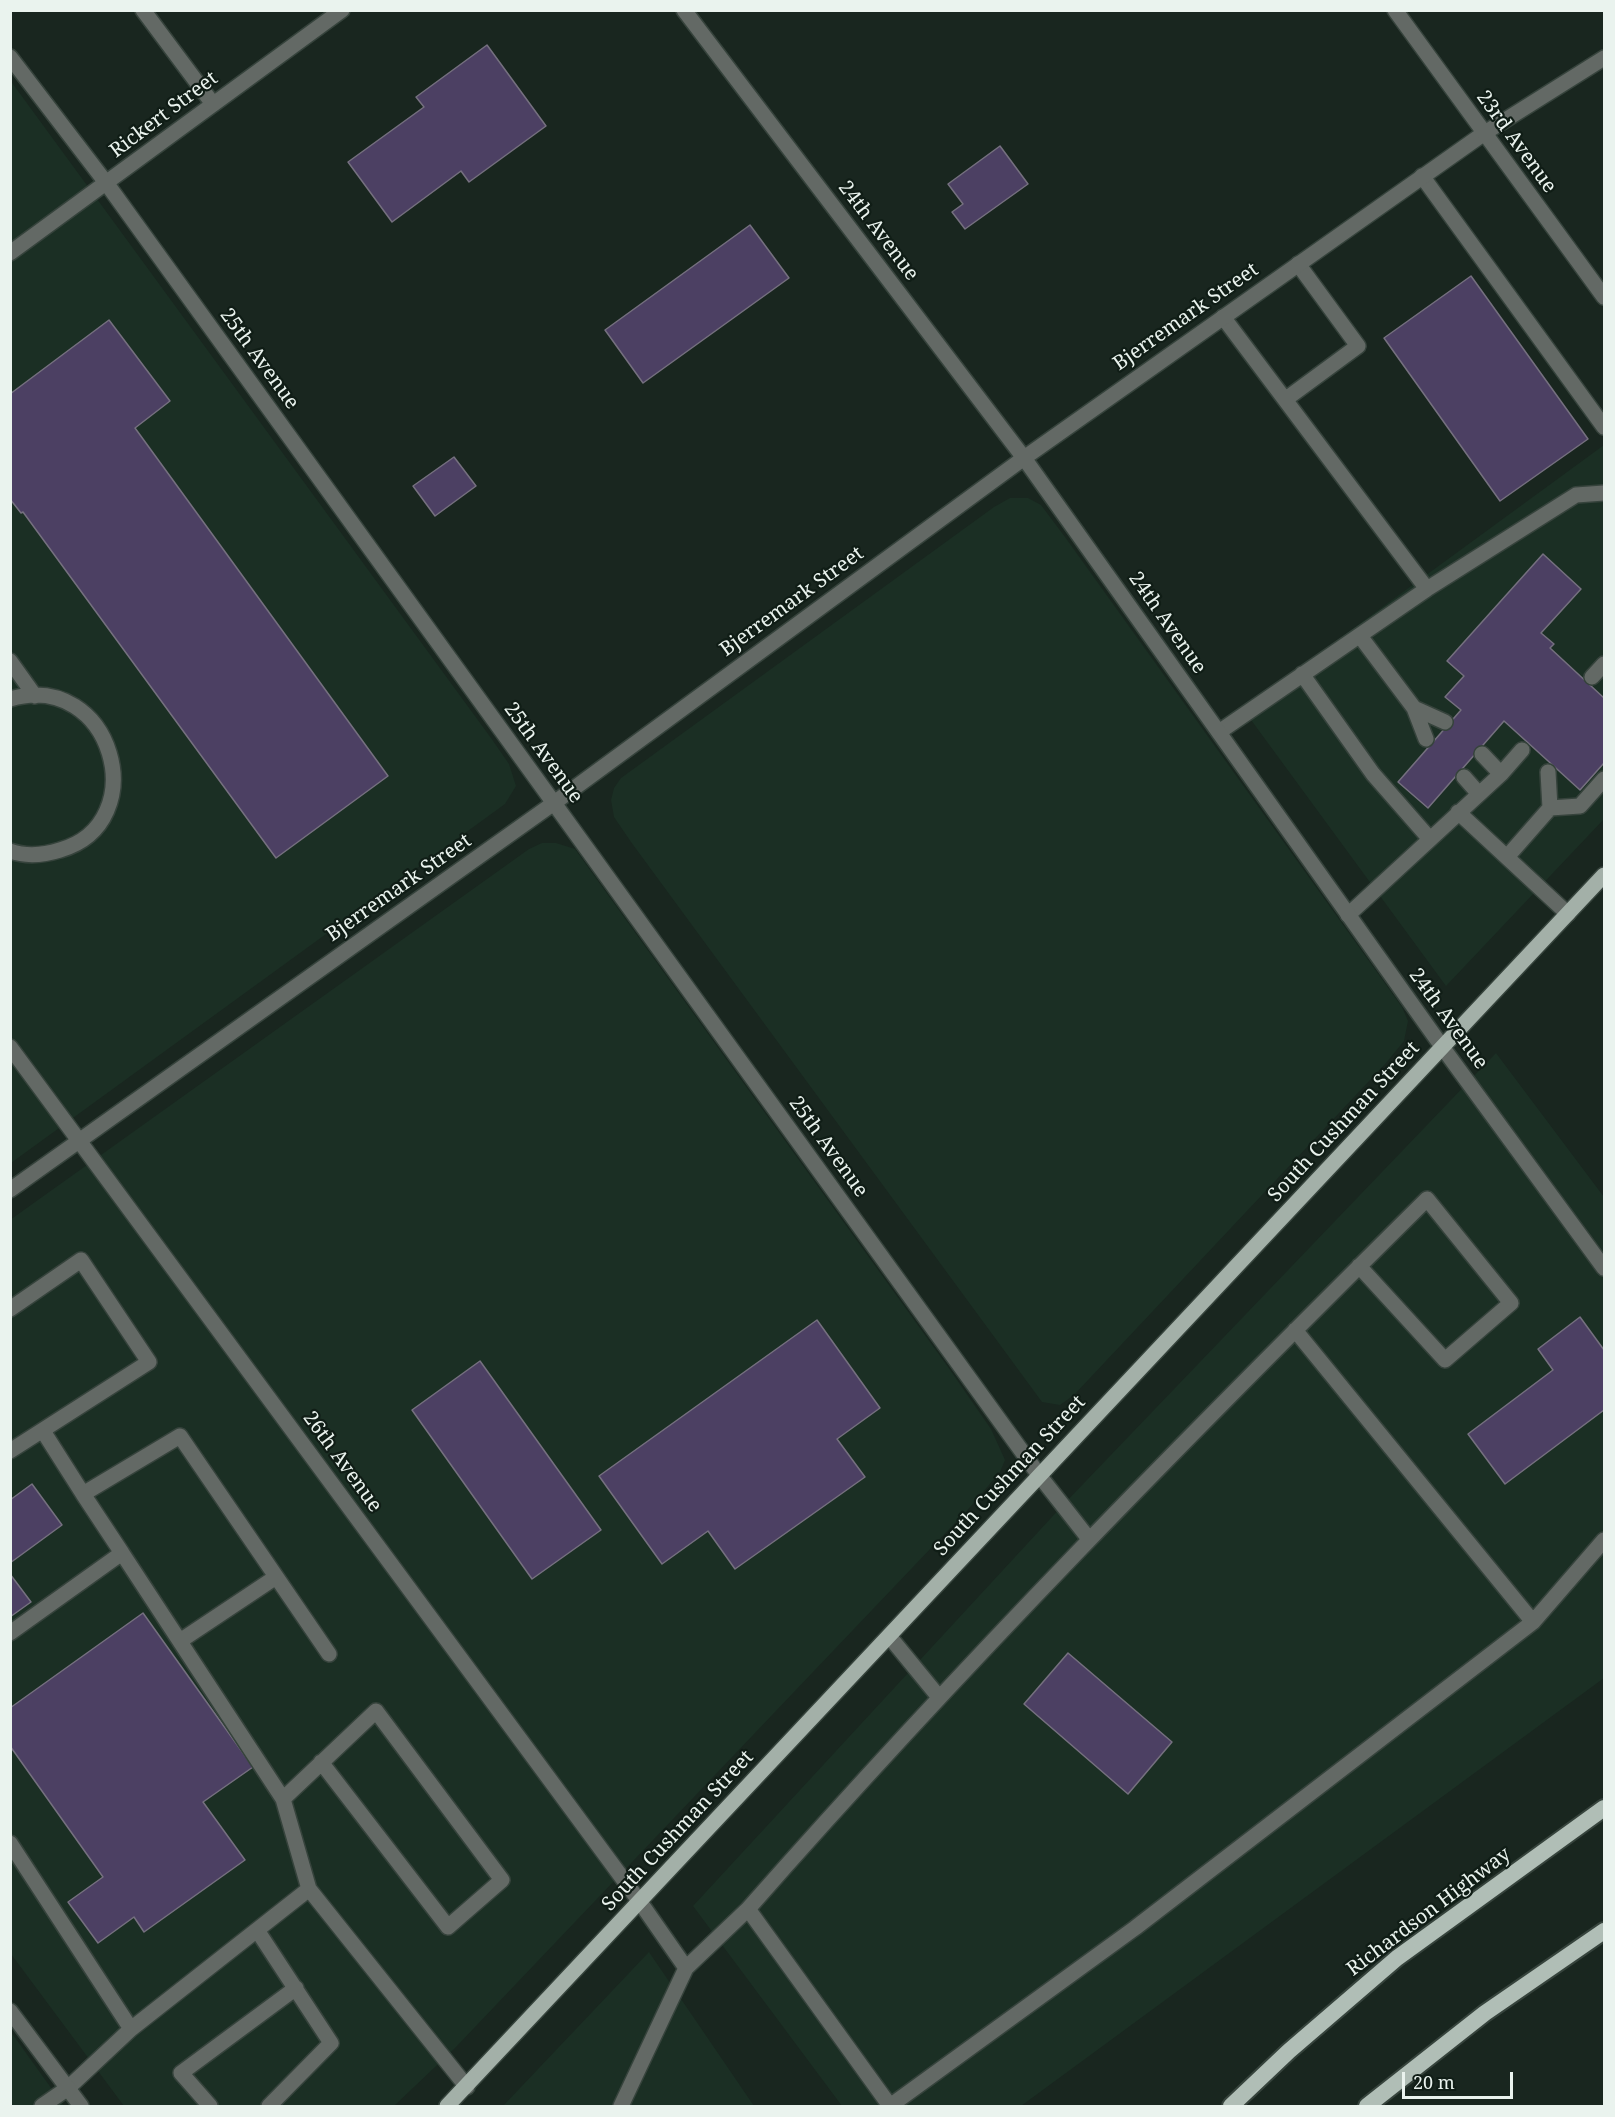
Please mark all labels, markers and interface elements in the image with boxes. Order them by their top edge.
street label: Rickert Street [105,67,223,163]
street label: 23rd Avenue [1471,86,1561,198]
street label: 24th Avenue [833,176,923,286]
street label: Bjerremark Street [1109,258,1263,376]
street label: 25th Avenue [214,304,304,414]
street label: Bjerremark Street [716,542,868,662]
street label: 24th Avenue [1123,567,1211,679]
street label: 25th Avenue [498,698,588,808]
street label: Bjerremark Street [322,829,476,947]
street label: 24th Avenue [1403,964,1493,1074]
street label: South Cushman Street [1263,1037,1425,1207]
street label: 25th Avenue [783,1092,873,1202]
street label: South Cushman Street [929,1391,1091,1561]
street label: 26th Avenue [297,1407,387,1517]
street label: South Cushman Street [597,1746,759,1916]
street label: Richardson Highway [1342,1843,1516,1981]
scale bar [1405,2060,1516,2098]
text: 20 m [1413,2070,1455,2094]

